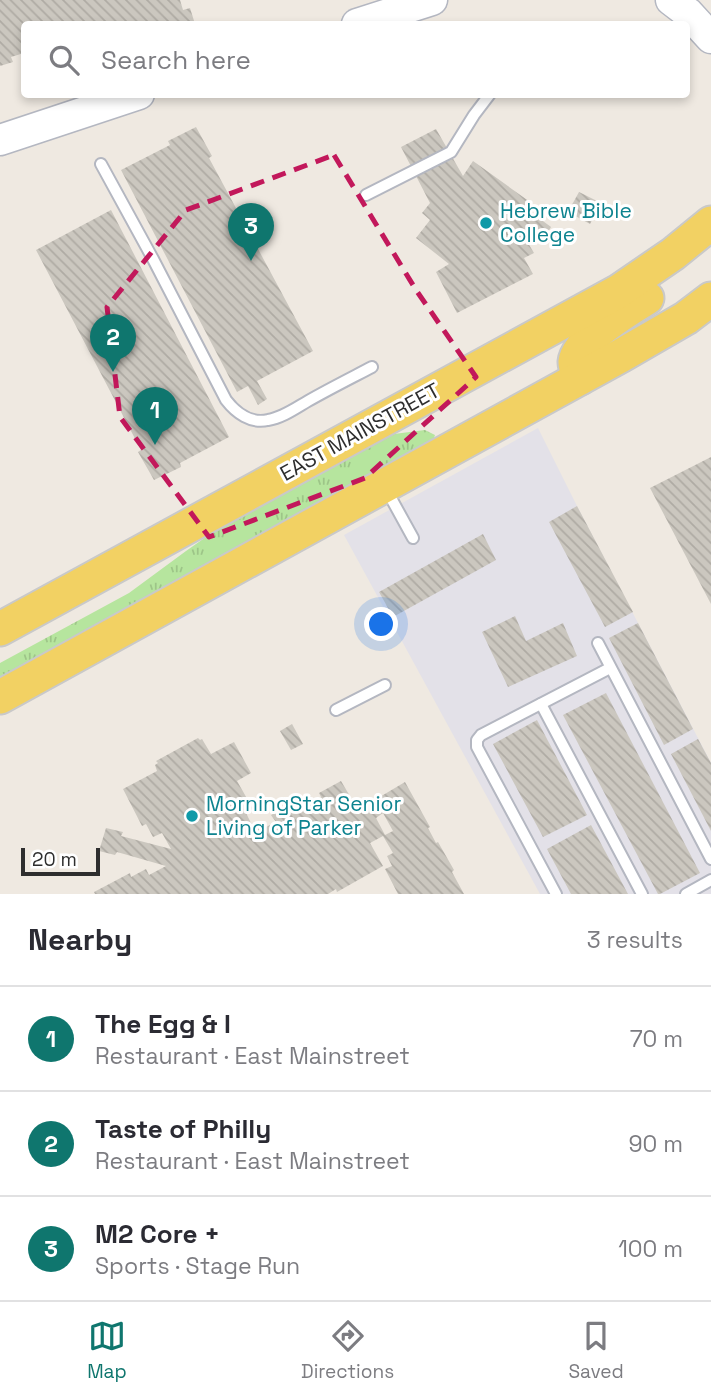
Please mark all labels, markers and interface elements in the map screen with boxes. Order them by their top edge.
search box [21,21,690,98]
icon: search [45,41,83,79]
text: Search here [101,43,251,77]
place label: Hebrew Bible College [500,197,632,248]
pin: 3 [228,203,274,261]
marker: Hebrew Bible College [478,215,494,231]
pin: 2 [90,314,136,372]
street label: EAST MAINSTREET [275,376,444,487]
pin: 1 [132,387,178,445]
your location [364,607,398,641]
place label: MorningStar Senior Living of Parker [206,790,402,841]
marker: MorningStar Senior Living of Parker [184,808,200,824]
scale bar [21,845,100,877]
text: 20 m [32,847,77,872]
text: Nearby [28,920,132,959]
text: 3 results [587,925,683,955]
text: The Egg & I [95,1007,231,1041]
text: 1 [46,1024,56,1054]
text: 70 m [630,1024,683,1054]
text: Restaurant · East Mainstreet [95,1041,410,1071]
text: Taste of Philly [95,1112,271,1146]
text: 2 [44,1129,58,1159]
text: 90 m [628,1129,683,1159]
text: Restaurant · East Mainstreet [95,1146,410,1176]
text: M2 Core + [95,1217,220,1251]
text: 3 [44,1234,58,1264]
text: 100 m [618,1234,683,1264]
text: Sports · Stage Run [95,1251,300,1281]
tab: Map [87,1317,127,1384]
tab: Directions [301,1317,394,1384]
tab: Saved [568,1317,624,1384]

